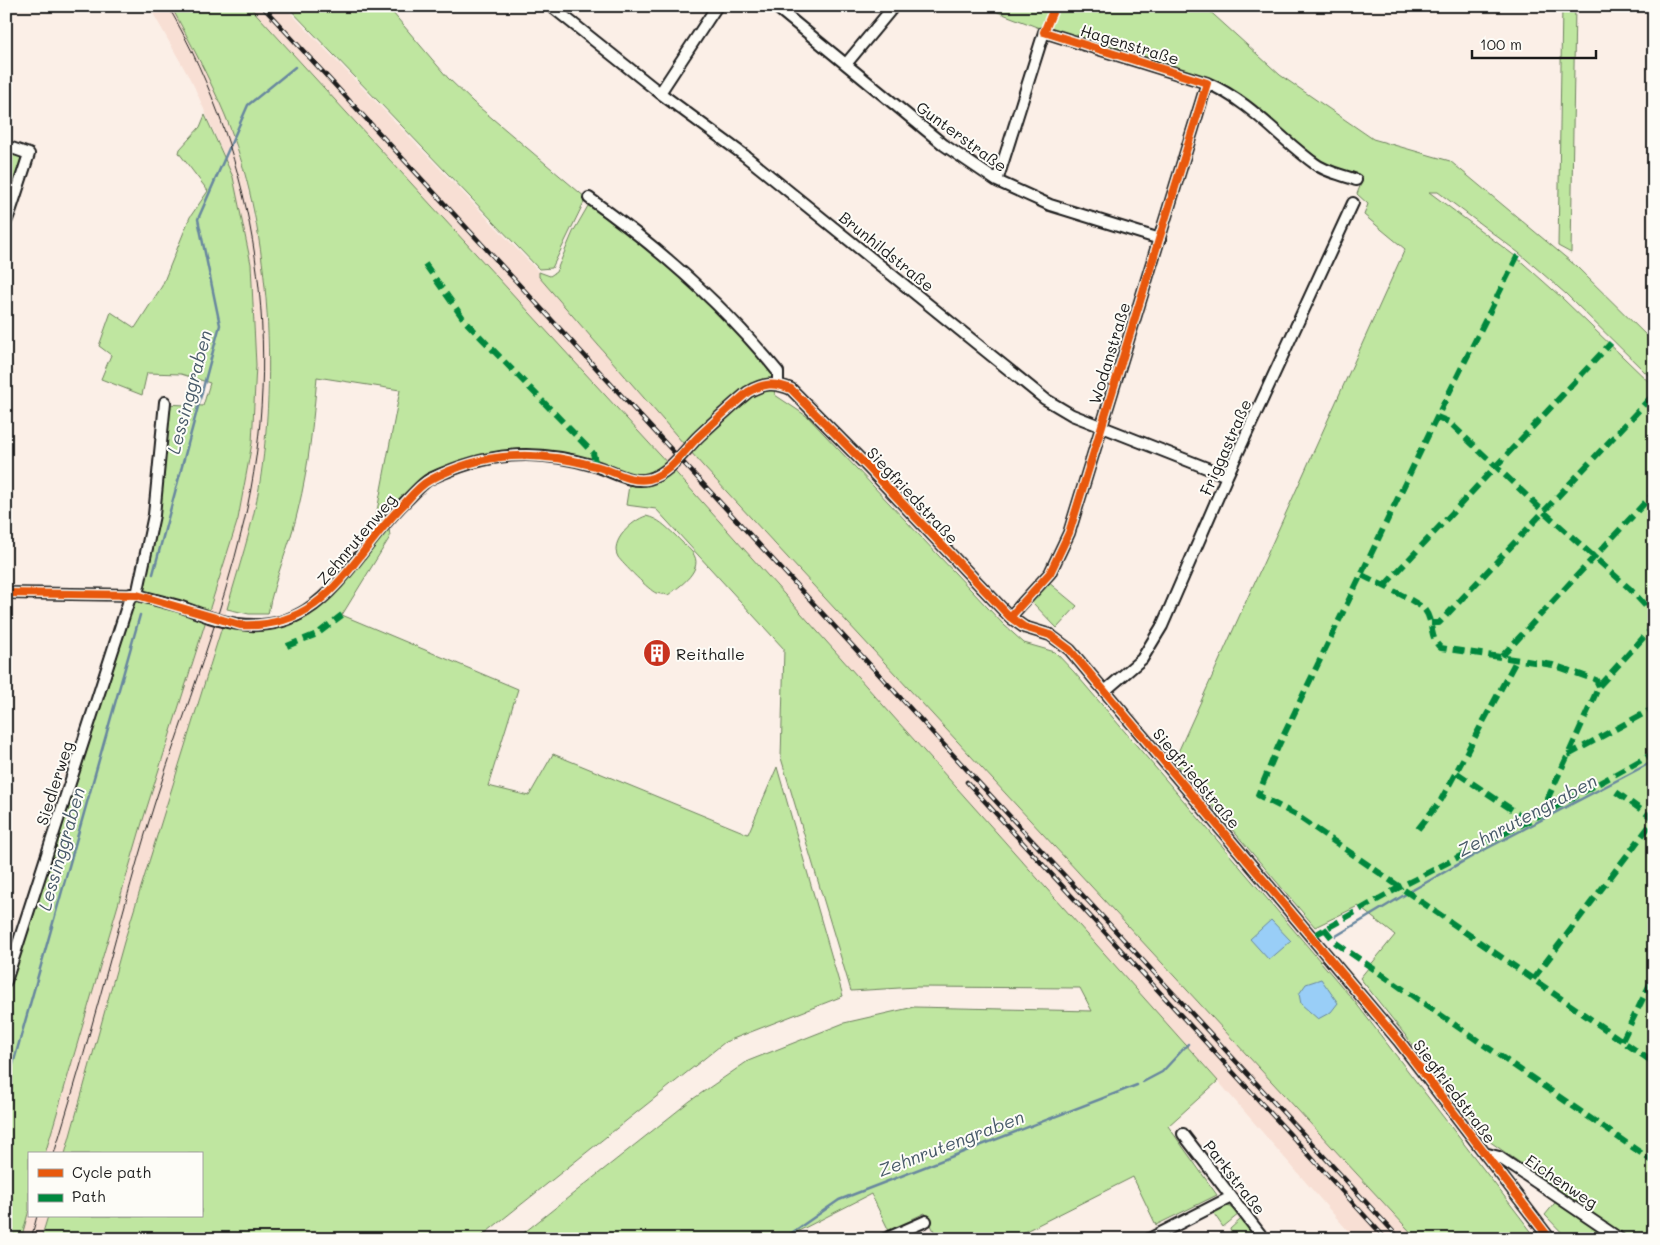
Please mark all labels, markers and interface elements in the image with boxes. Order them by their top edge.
street label: Hagenstraße [1078,19,1182,69]
scale bar [1472,28,1596,60]
text: 100 m [1480,34,1522,54]
street label: Gunterstraße [912,96,1012,176]
street label: Brunhildstraße [835,206,939,296]
street label: Wodanstraße [1084,300,1134,406]
water label: Lessinggraben [161,327,217,457]
street label: Friggastraße [1194,396,1256,498]
street label: Siegfriedstraße [863,442,963,548]
street label: Zehnrutenweg [312,489,400,589]
building icon: Reithalle [642,638,672,668]
place label: Reithalle [676,643,745,664]
street label: Siegfriedstraße [1149,723,1245,833]
street label: Siedlerweg [30,738,78,828]
water label: Zehnrutengraben [1453,768,1601,862]
water label: Lessinggraben [32,784,90,913]
street label: Siegfriedstraße [1409,1035,1501,1147]
water label: Zehnrutengraben [875,1104,1027,1182]
street label: Parkstraße [1199,1135,1271,1219]
street label: Eichenweg [1522,1149,1602,1213]
legend [28,1152,202,1218]
text: Cycle path [72,1162,151,1182]
text: Path [72,1186,106,1206]

